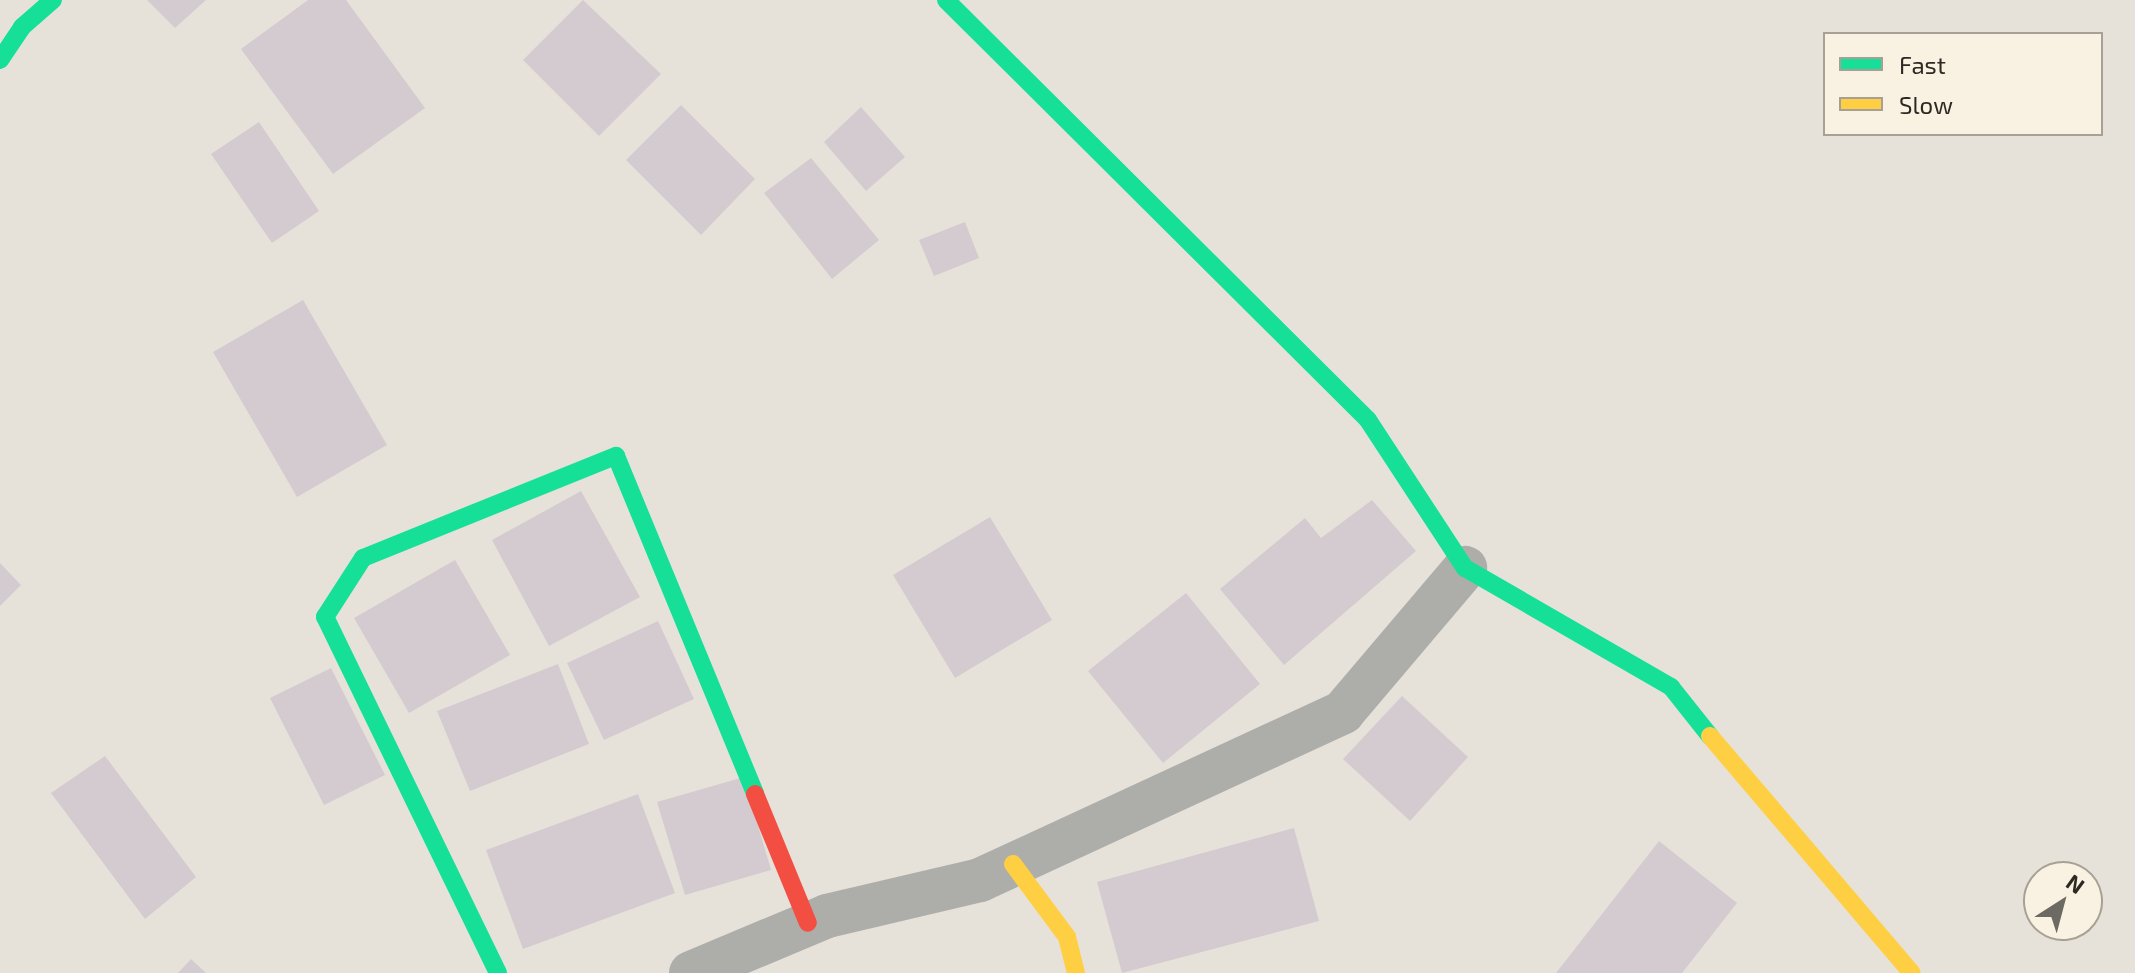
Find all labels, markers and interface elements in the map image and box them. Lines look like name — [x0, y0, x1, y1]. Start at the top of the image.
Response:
legend — [1823, 32, 2103, 136]
text: Fast — [1899, 50, 1946, 79]
text: Slow — [1899, 90, 1953, 119]
north arrow — [2023, 861, 2103, 941]
text: N — [2062, 868, 2090, 898]

